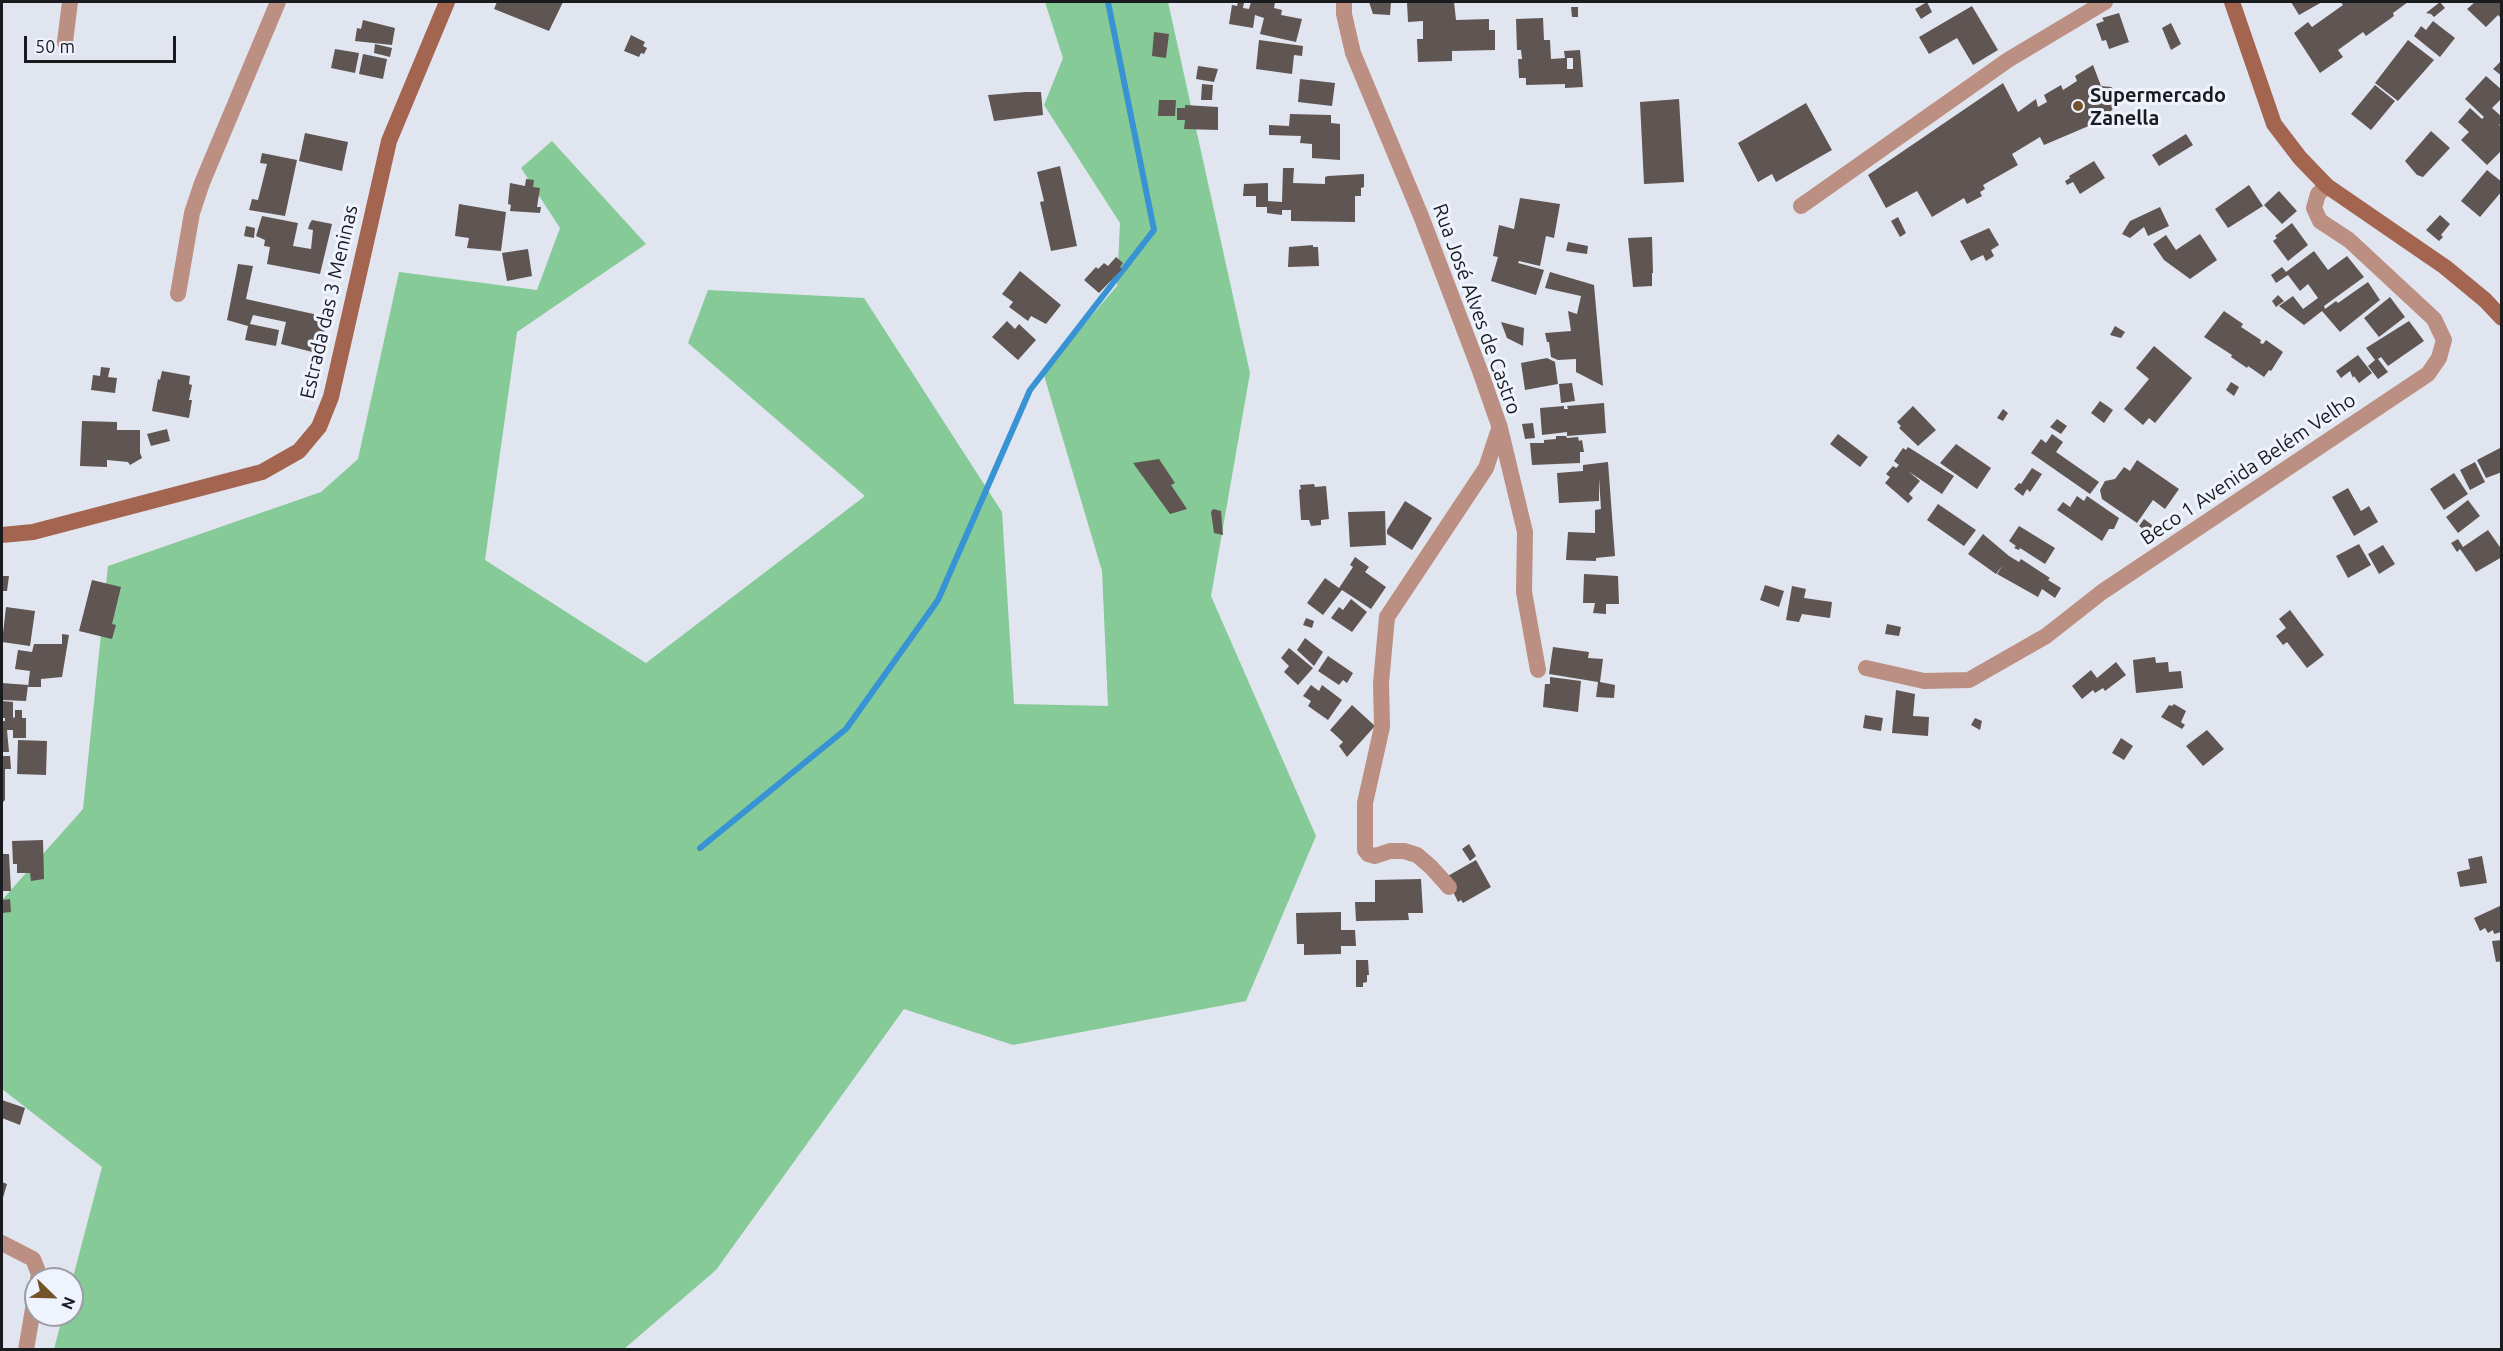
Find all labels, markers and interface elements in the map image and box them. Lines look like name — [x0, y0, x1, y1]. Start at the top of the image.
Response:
scale bar — [27, 24, 178, 62]
text: 50 m — [35, 36, 75, 56]
place label: Supermercado Zanella — [2090, 83, 2226, 130]
marker: Supermercado Zanella — [2071, 99, 2085, 113]
street label: Rua José Alves de Castro — [1428, 200, 1526, 418]
street label: Estrada das 3 Meninas — [295, 203, 363, 401]
street label: Beco 1 Avenida Belém Velho — [2136, 388, 2360, 550]
north arrow — [24, 1267, 84, 1327]
text: N — [58, 1294, 79, 1312]

